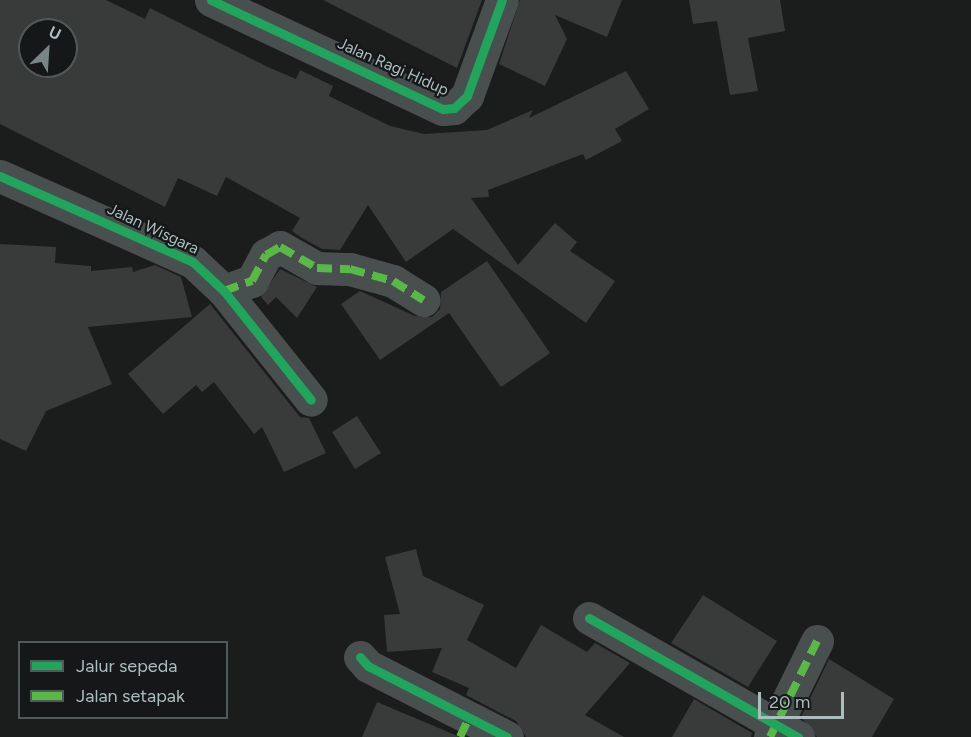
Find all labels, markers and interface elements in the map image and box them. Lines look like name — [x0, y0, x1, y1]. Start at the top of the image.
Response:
north arrow — [18, 18, 78, 78]
text: U — [46, 22, 64, 44]
street label: Jalan Ragi Hidup — [334, 34, 452, 100]
street label: Jalan Wisgara — [104, 199, 202, 259]
legend — [18, 641, 228, 719]
text: Jalur sepeda — [76, 655, 177, 677]
scale bar — [761, 680, 846, 718]
text: Jalan setapak — [76, 685, 185, 707]
text: 20 m — [769, 691, 810, 713]

